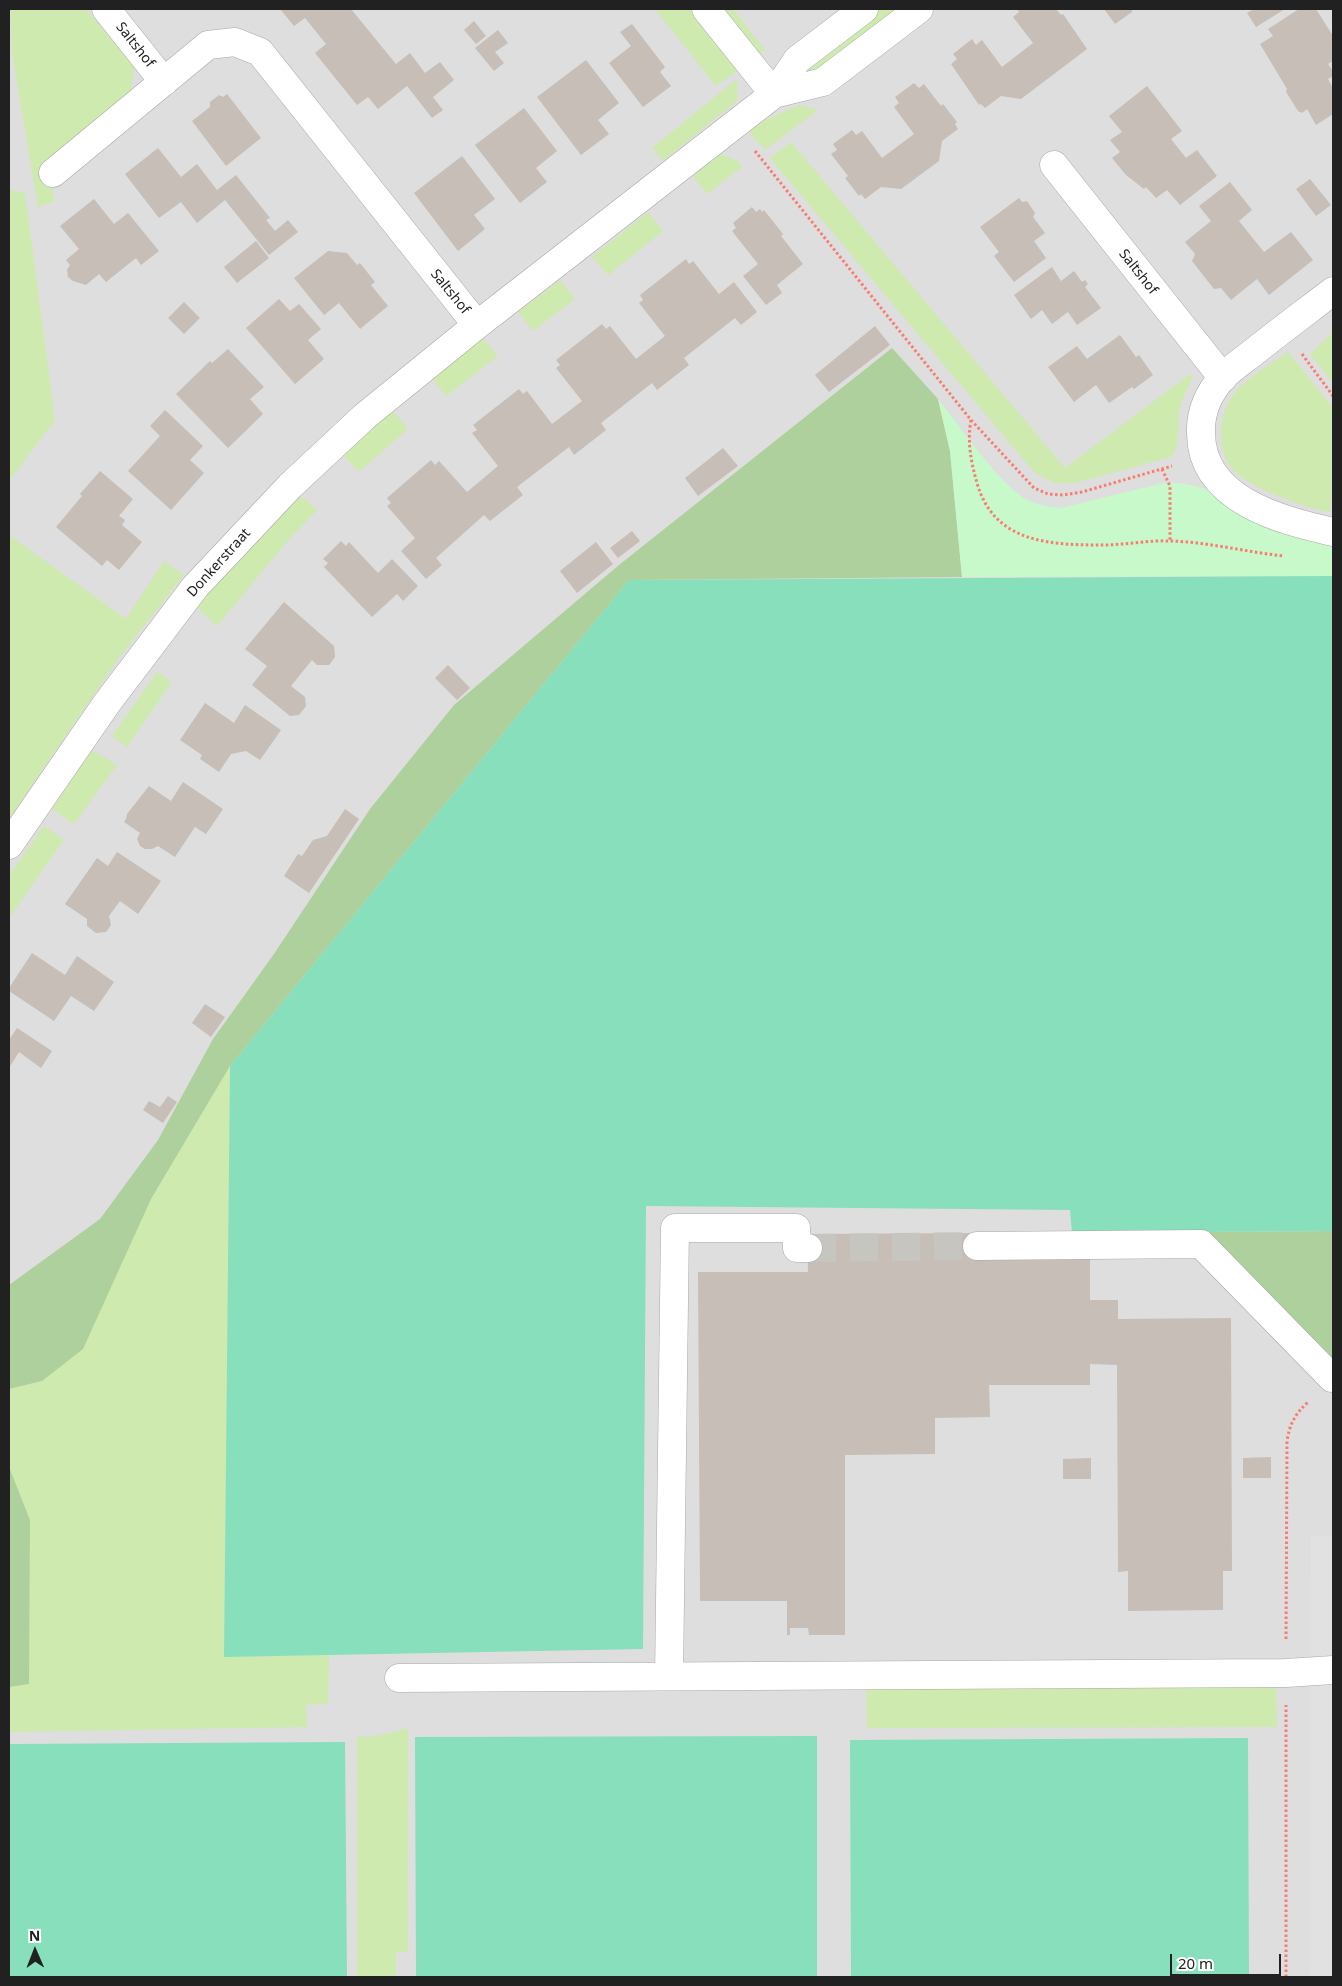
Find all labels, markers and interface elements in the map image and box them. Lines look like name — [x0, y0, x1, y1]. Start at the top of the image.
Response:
street label: Saltshof — [112, 19, 158, 71]
street label: Saltshof — [1115, 246, 1161, 298]
street label: Saltshof — [427, 266, 473, 318]
street label: Donkerstraat — [184, 525, 254, 601]
north arrow — [10, 1926, 60, 1976]
text: N — [29, 1926, 41, 1945]
scale bar — [1172, 1944, 1283, 1976]
text: 20 m — [1178, 1953, 1213, 1973]

